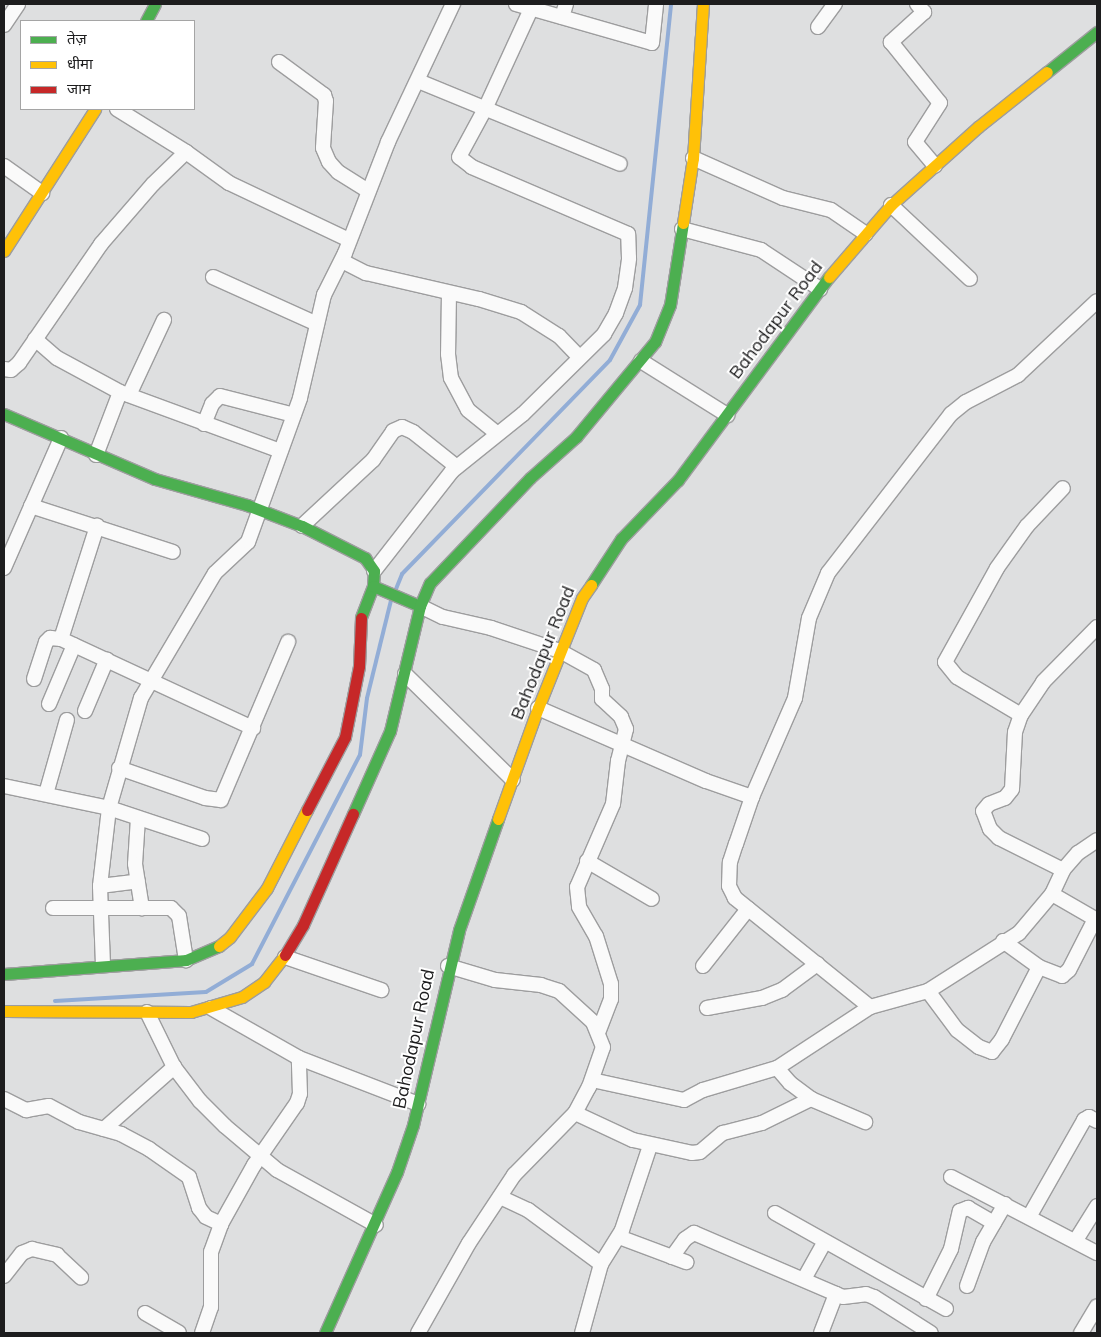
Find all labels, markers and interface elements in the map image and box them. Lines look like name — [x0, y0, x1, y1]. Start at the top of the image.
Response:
legend — [20, 20, 195, 110]
text: तेज़ — [67, 29, 87, 48]
text: धीमा — [67, 54, 93, 73]
text: जाम — [67, 79, 91, 98]
street label: Bahodapur Road — [725, 257, 827, 383]
street label: Bahodapur Road — [506, 583, 580, 723]
street label: Bahodapur Road — [389, 967, 439, 1111]

